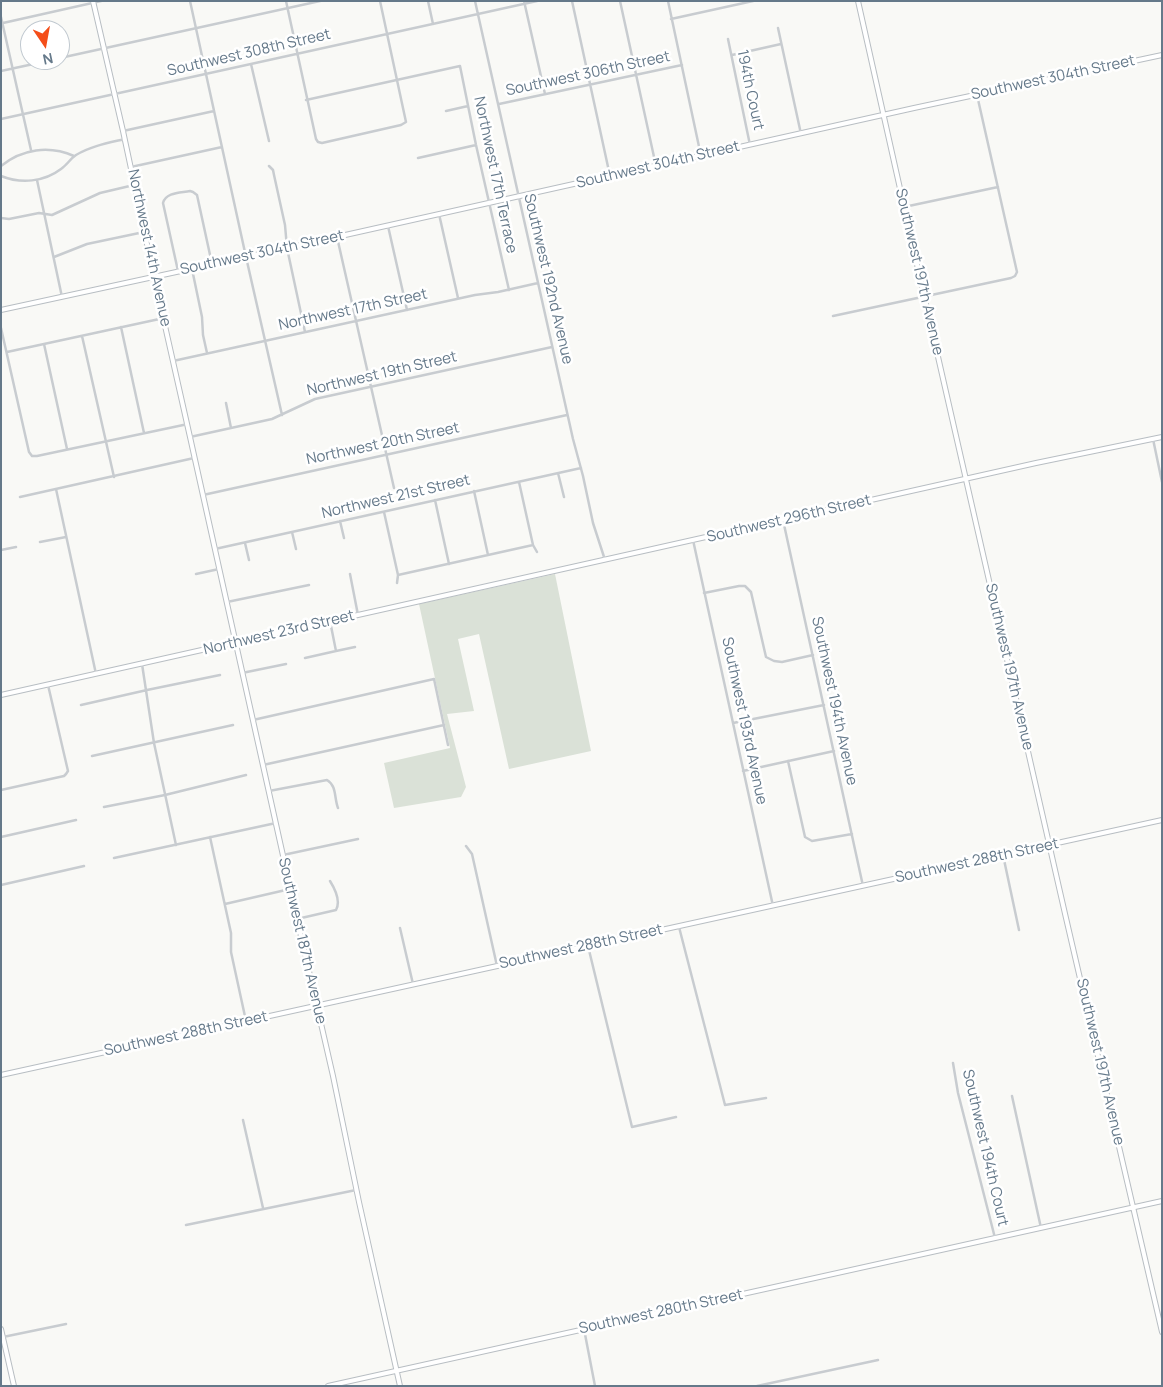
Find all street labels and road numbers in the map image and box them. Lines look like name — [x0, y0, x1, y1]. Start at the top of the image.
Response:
street label: Southwest 308th Street — [166, 25, 332, 81]
street label: Southwest 306th Street — [504, 48, 672, 100]
street label: 194th Court — [733, 48, 767, 132]
street label: Southwest 304th Street — [969, 52, 1137, 104]
street label: Northwest 17th Terrace — [470, 95, 520, 255]
street label: Southwest 304th Street — [575, 137, 741, 193]
street label: Northwest 14th Avenue — [124, 168, 174, 328]
street label: Southwest 197th Avenue — [891, 187, 947, 357]
street label: Southwest 192nd Avenue — [520, 192, 576, 366]
street label: Southwest 304th Street — [178, 227, 346, 279]
street label: Northwest 17th Street — [277, 285, 429, 335]
street label: Northwest 19th Street — [305, 348, 459, 400]
street label: Northwest 20th Street — [305, 419, 461, 469]
street label: Northwest 21st Street — [320, 471, 472, 523]
street label: Southwest 296th Street — [705, 491, 873, 547]
street label: Southwest 197th Avenue — [981, 582, 1037, 752]
street label: Northwest 23rd Street — [202, 607, 356, 659]
street label: Southwest 194th Avenue — [807, 615, 861, 787]
street label: Southwest 193rd Avenue — [717, 636, 771, 806]
street label: Southwest 288th Street — [894, 835, 1060, 887]
street label: Southwest 187th Avenue — [274, 856, 330, 1026]
street label: Southwest 288th Street — [498, 921, 664, 973]
street label: Southwest 197th Avenue — [1072, 977, 1128, 1147]
street label: Southwest 288th Street — [103, 1008, 269, 1060]
street label: Southwest 194th Court — [958, 1068, 1012, 1228]
street label: Southwest 280th Street — [577, 1286, 745, 1338]

